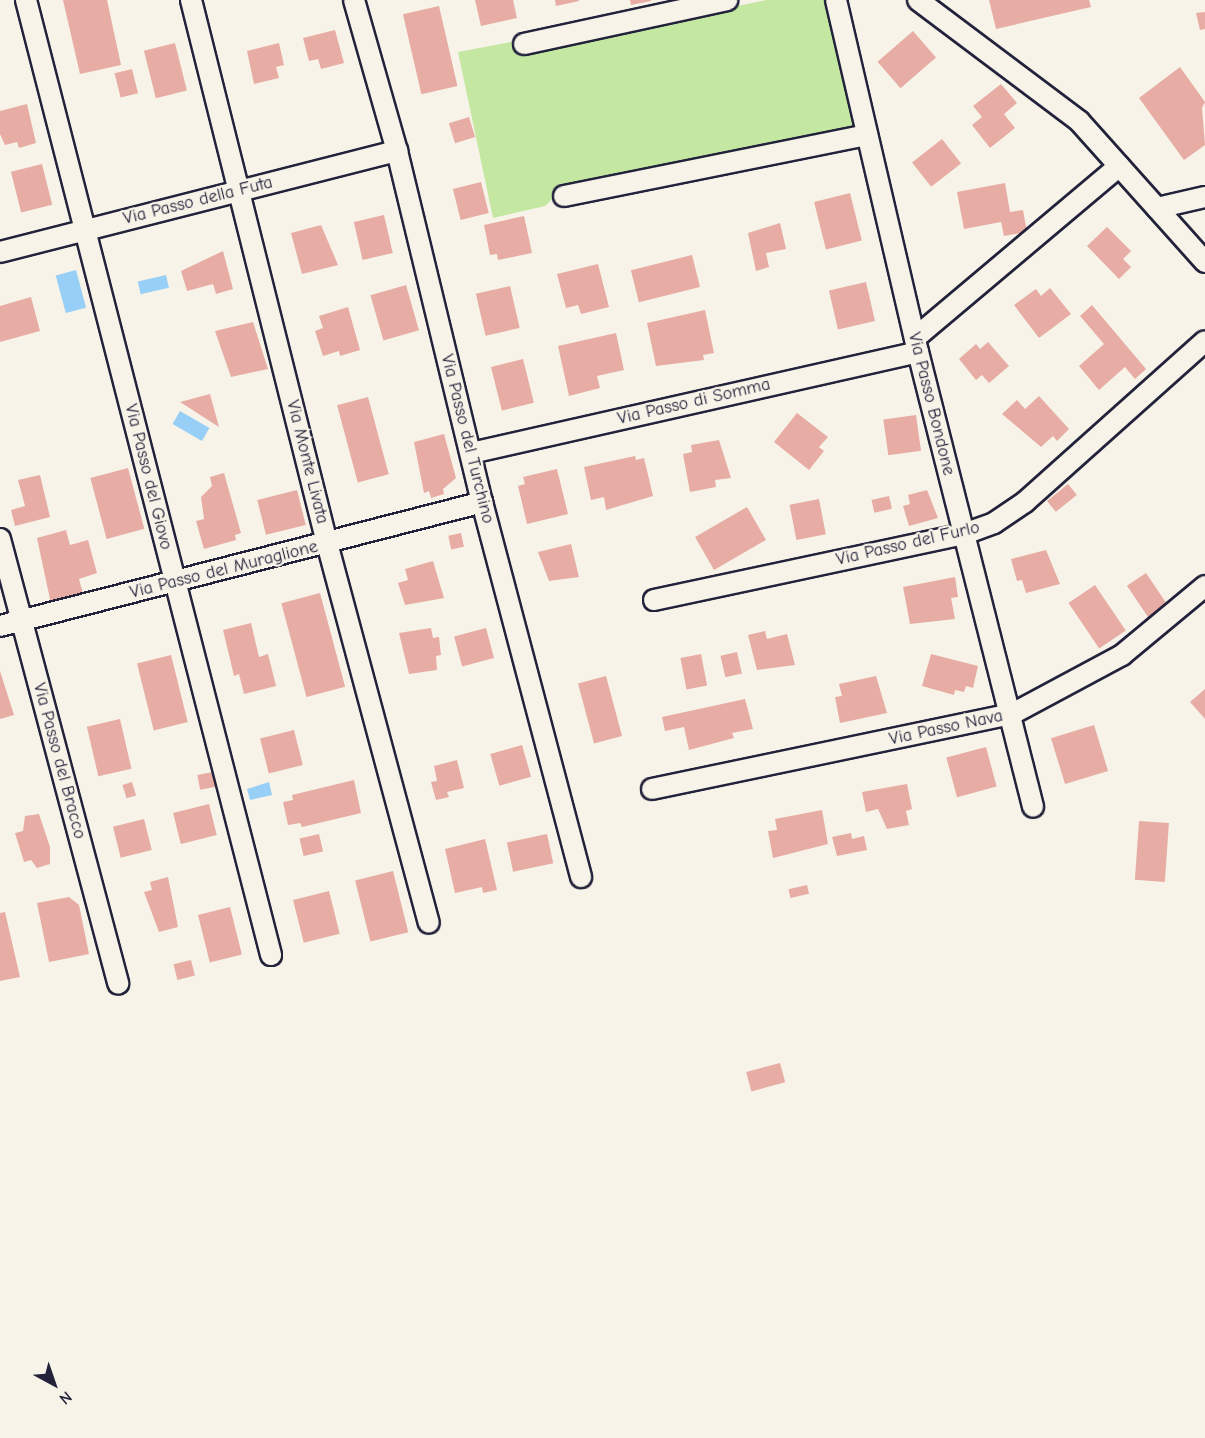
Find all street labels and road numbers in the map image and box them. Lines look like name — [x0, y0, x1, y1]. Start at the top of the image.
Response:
street label: Via Passo della Futa — [121, 172, 275, 230]
street label: Via Passo Bondone — [903, 330, 959, 478]
street label: Via Passo del Turchino — [436, 352, 498, 526]
street label: Via Passo di Somma — [615, 374, 773, 430]
street label: Via Monte Livata — [281, 398, 333, 526]
street label: Via Passo del Giovo — [119, 402, 177, 552]
street label: Via Passo del Furlo — [834, 517, 982, 571]
street label: Via Passo del Muraglione — [128, 536, 320, 604]
street label: Via Passo del Bracco — [28, 681, 90, 841]
street label: Via Passo Nava — [887, 705, 1005, 751]

